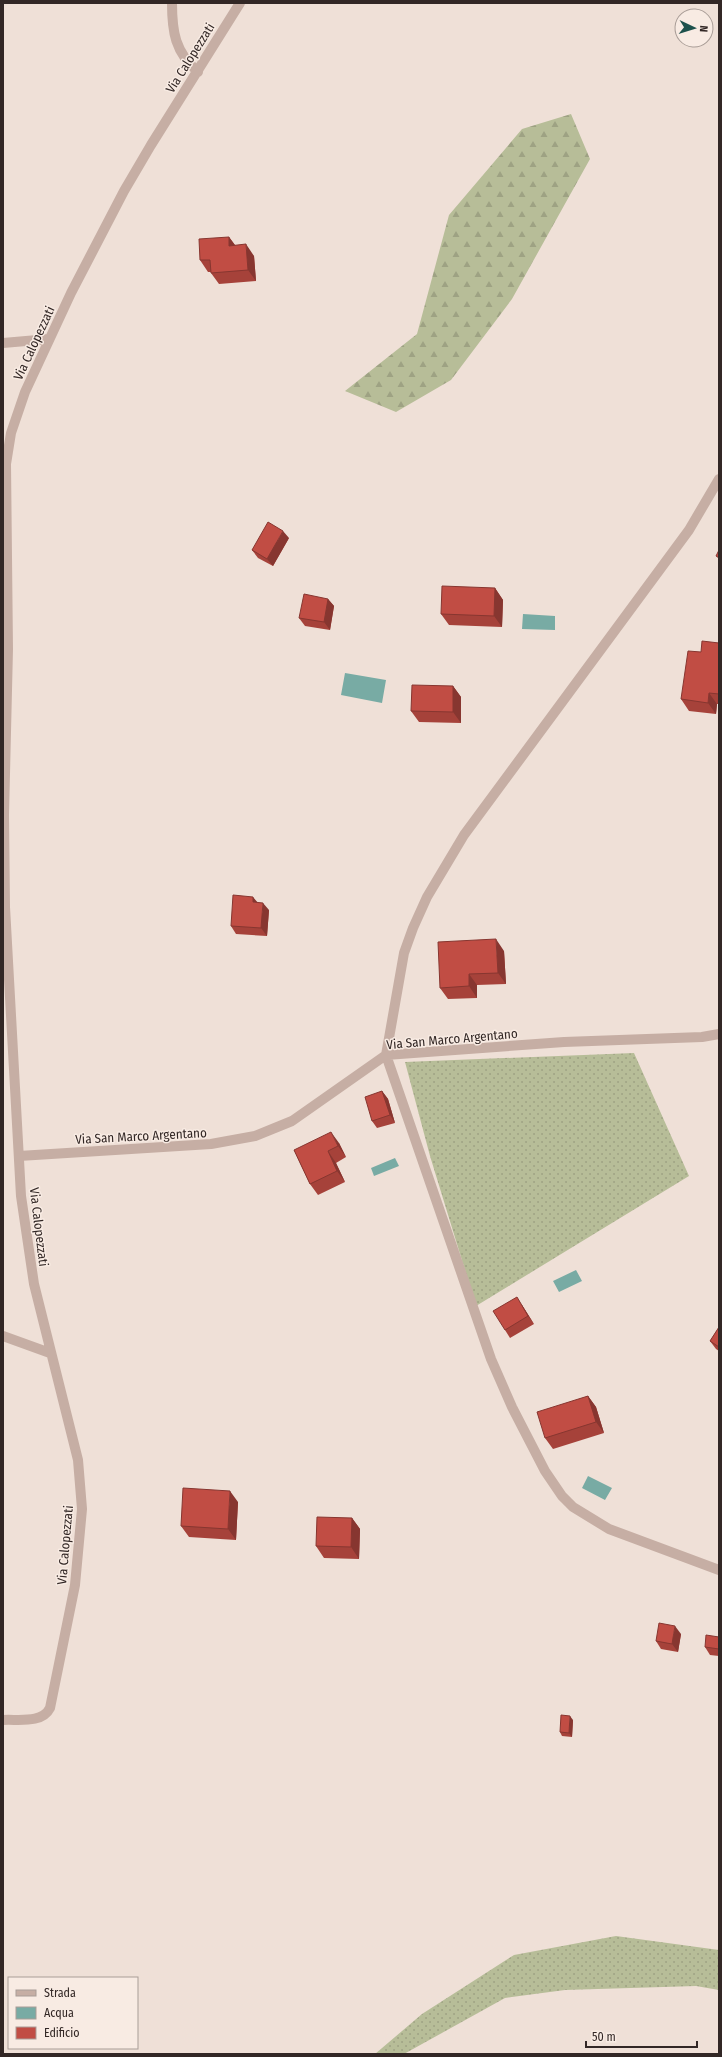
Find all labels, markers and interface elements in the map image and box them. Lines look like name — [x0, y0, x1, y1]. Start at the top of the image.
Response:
north arrow — [674, 8, 714, 48]
street label: Via Calopezzati — [163, 20, 217, 96]
text: N — [697, 25, 710, 32]
street label: Via Calopezzati — [10, 304, 58, 382]
street label: Via San Marco Argentano — [386, 1026, 518, 1052]
street label: Via San Marco Argentano — [75, 1125, 207, 1147]
street label: Via Calopezzati — [27, 1187, 51, 1267]
street label: Via Calopezzati — [54, 1505, 76, 1585]
legend — [8, 1977, 138, 2049]
text: Strada — [44, 1986, 76, 2000]
text: Acqua — [44, 2006, 74, 2020]
scale bar — [586, 2023, 697, 2049]
text: Edificio — [44, 2026, 80, 2040]
text: 50 m — [592, 2030, 616, 2044]

